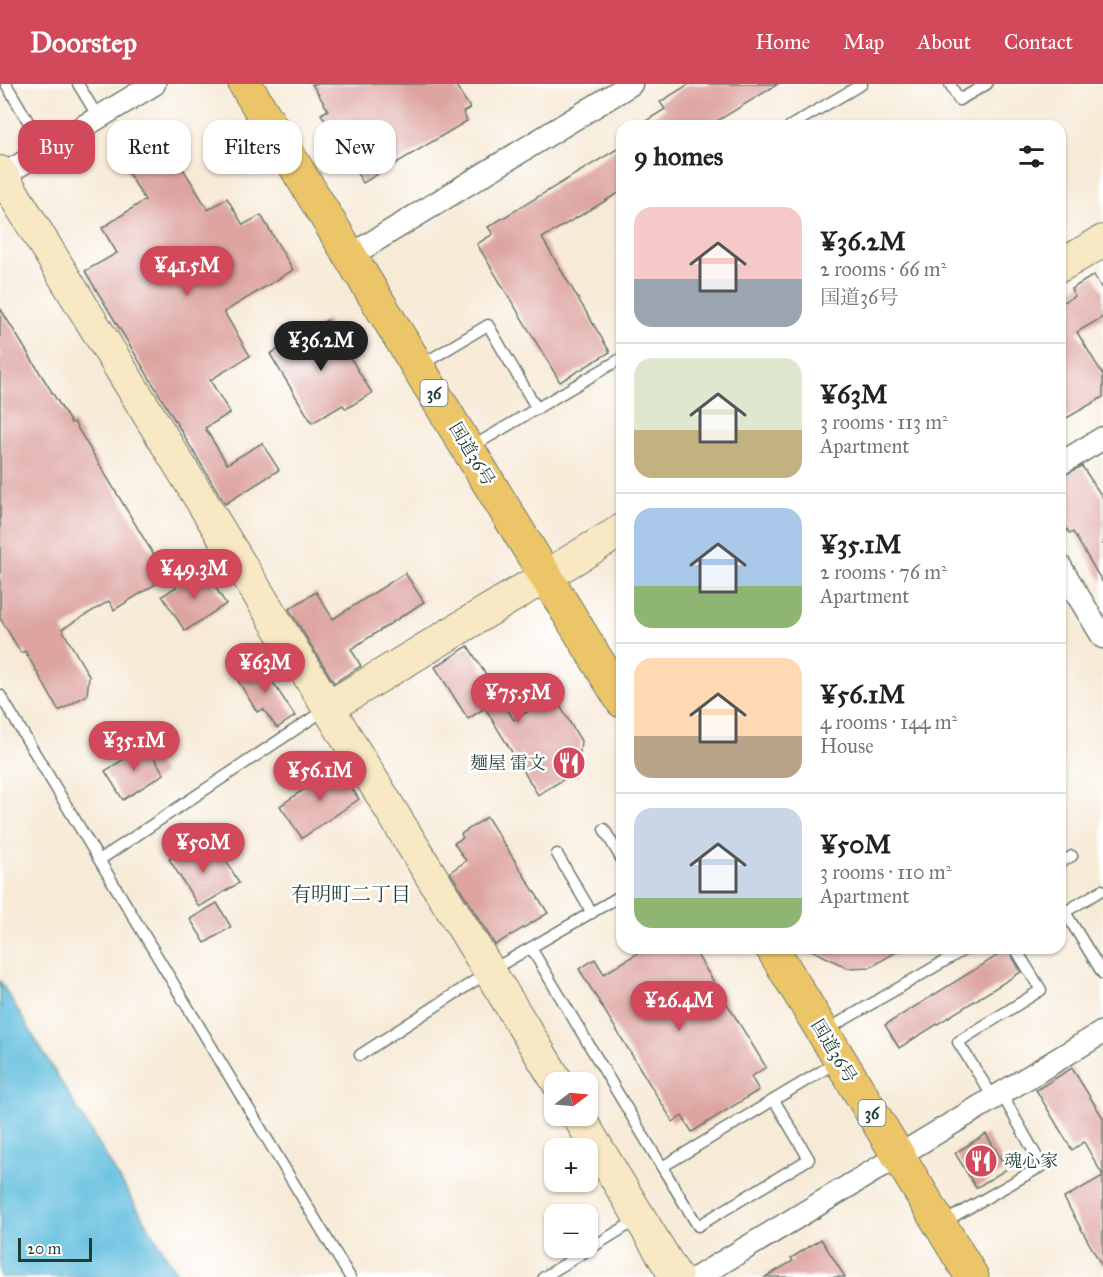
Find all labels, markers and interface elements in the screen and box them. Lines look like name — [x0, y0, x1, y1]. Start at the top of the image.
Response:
text: Doorstep — [30, 25, 137, 60]
text: Home — [755, 29, 810, 55]
text: Map — [843, 29, 884, 55]
text: About — [917, 29, 971, 55]
text: Contact — [1004, 29, 1073, 55]
chip: Buy — [18, 120, 95, 174]
chip: Rent — [107, 120, 191, 174]
chip: Filters — [203, 120, 302, 174]
chip: New — [314, 120, 396, 174]
text: 9 homes — [634, 140, 723, 172]
icon: filters — [1015, 140, 1048, 173]
text: ¥36.2M — [820, 225, 906, 257]
icon: home — [682, 231, 754, 303]
pin: ¥41.5M — [138, 246, 236, 297]
text: ¥41.5M — [154, 253, 220, 277]
text: 2 rooms · 66 m² — [820, 257, 946, 281]
text: 国道36号 — [820, 285, 898, 309]
pin: ¥36.2M — [272, 321, 370, 372]
text: ¥36.2M — [288, 328, 354, 352]
text: ¥63M — [820, 378, 888, 410]
road number: 36 — [420, 380, 448, 406]
icon: home — [682, 382, 754, 454]
text: 3 rooms · 113 m² — [820, 410, 948, 434]
street label: 国道36号 — [444, 418, 500, 490]
text: Apartment — [820, 434, 909, 458]
text: ¥35.1M — [820, 528, 901, 560]
icon: home — [682, 532, 754, 604]
pin: ¥49.3M — [145, 549, 243, 600]
text: ¥49.3M — [160, 556, 228, 580]
text: 2 rooms · 76 m² — [820, 560, 947, 584]
text: Apartment — [820, 584, 909, 608]
pin: ¥63M — [229, 643, 301, 694]
text: ¥63M — [239, 650, 291, 674]
pin: ¥75.5M — [469, 673, 567, 724]
text: ¥56.1M — [820, 678, 905, 710]
text: ¥75.5M — [485, 680, 551, 704]
icon: home — [682, 682, 754, 754]
text: 4 rooms · 144 m² — [820, 710, 957, 734]
pin: ¥35.1M — [85, 721, 183, 772]
text: ¥35.1M — [103, 728, 165, 752]
text: House — [820, 734, 874, 758]
restaurant icon: 麺屋 雷文 — [551, 745, 587, 781]
pin: ¥56.1M — [271, 751, 369, 802]
place label: 麺屋 雷文 — [470, 752, 546, 774]
text: ¥56.1M — [287, 758, 353, 782]
pin: ¥50M — [167, 823, 239, 874]
text: ¥50M — [820, 828, 891, 860]
text: ¥50M — [176, 830, 230, 854]
icon: home — [682, 832, 754, 904]
text: 3 rooms · 110 m² — [820, 860, 951, 884]
district label: 有明町二丁目 — [291, 882, 411, 906]
text: Apartment — [820, 884, 909, 908]
pin: ¥26.4M — [630, 981, 728, 1032]
text: ¥26.4M — [644, 988, 714, 1012]
street label: 国道36号 — [806, 1015, 862, 1087]
north arrow — [544, 1072, 598, 1126]
map controls — [544, 1072, 598, 1258]
road number: 36 — [858, 1100, 886, 1126]
button: + — [544, 1138, 598, 1192]
restaurant icon: 魂心家 — [963, 1143, 999, 1179]
place label: 魂心家 — [1004, 1150, 1058, 1172]
button: − — [544, 1204, 598, 1258]
scale bar — [18, 1235, 92, 1262]
text: 20 m — [27, 1239, 61, 1258]

